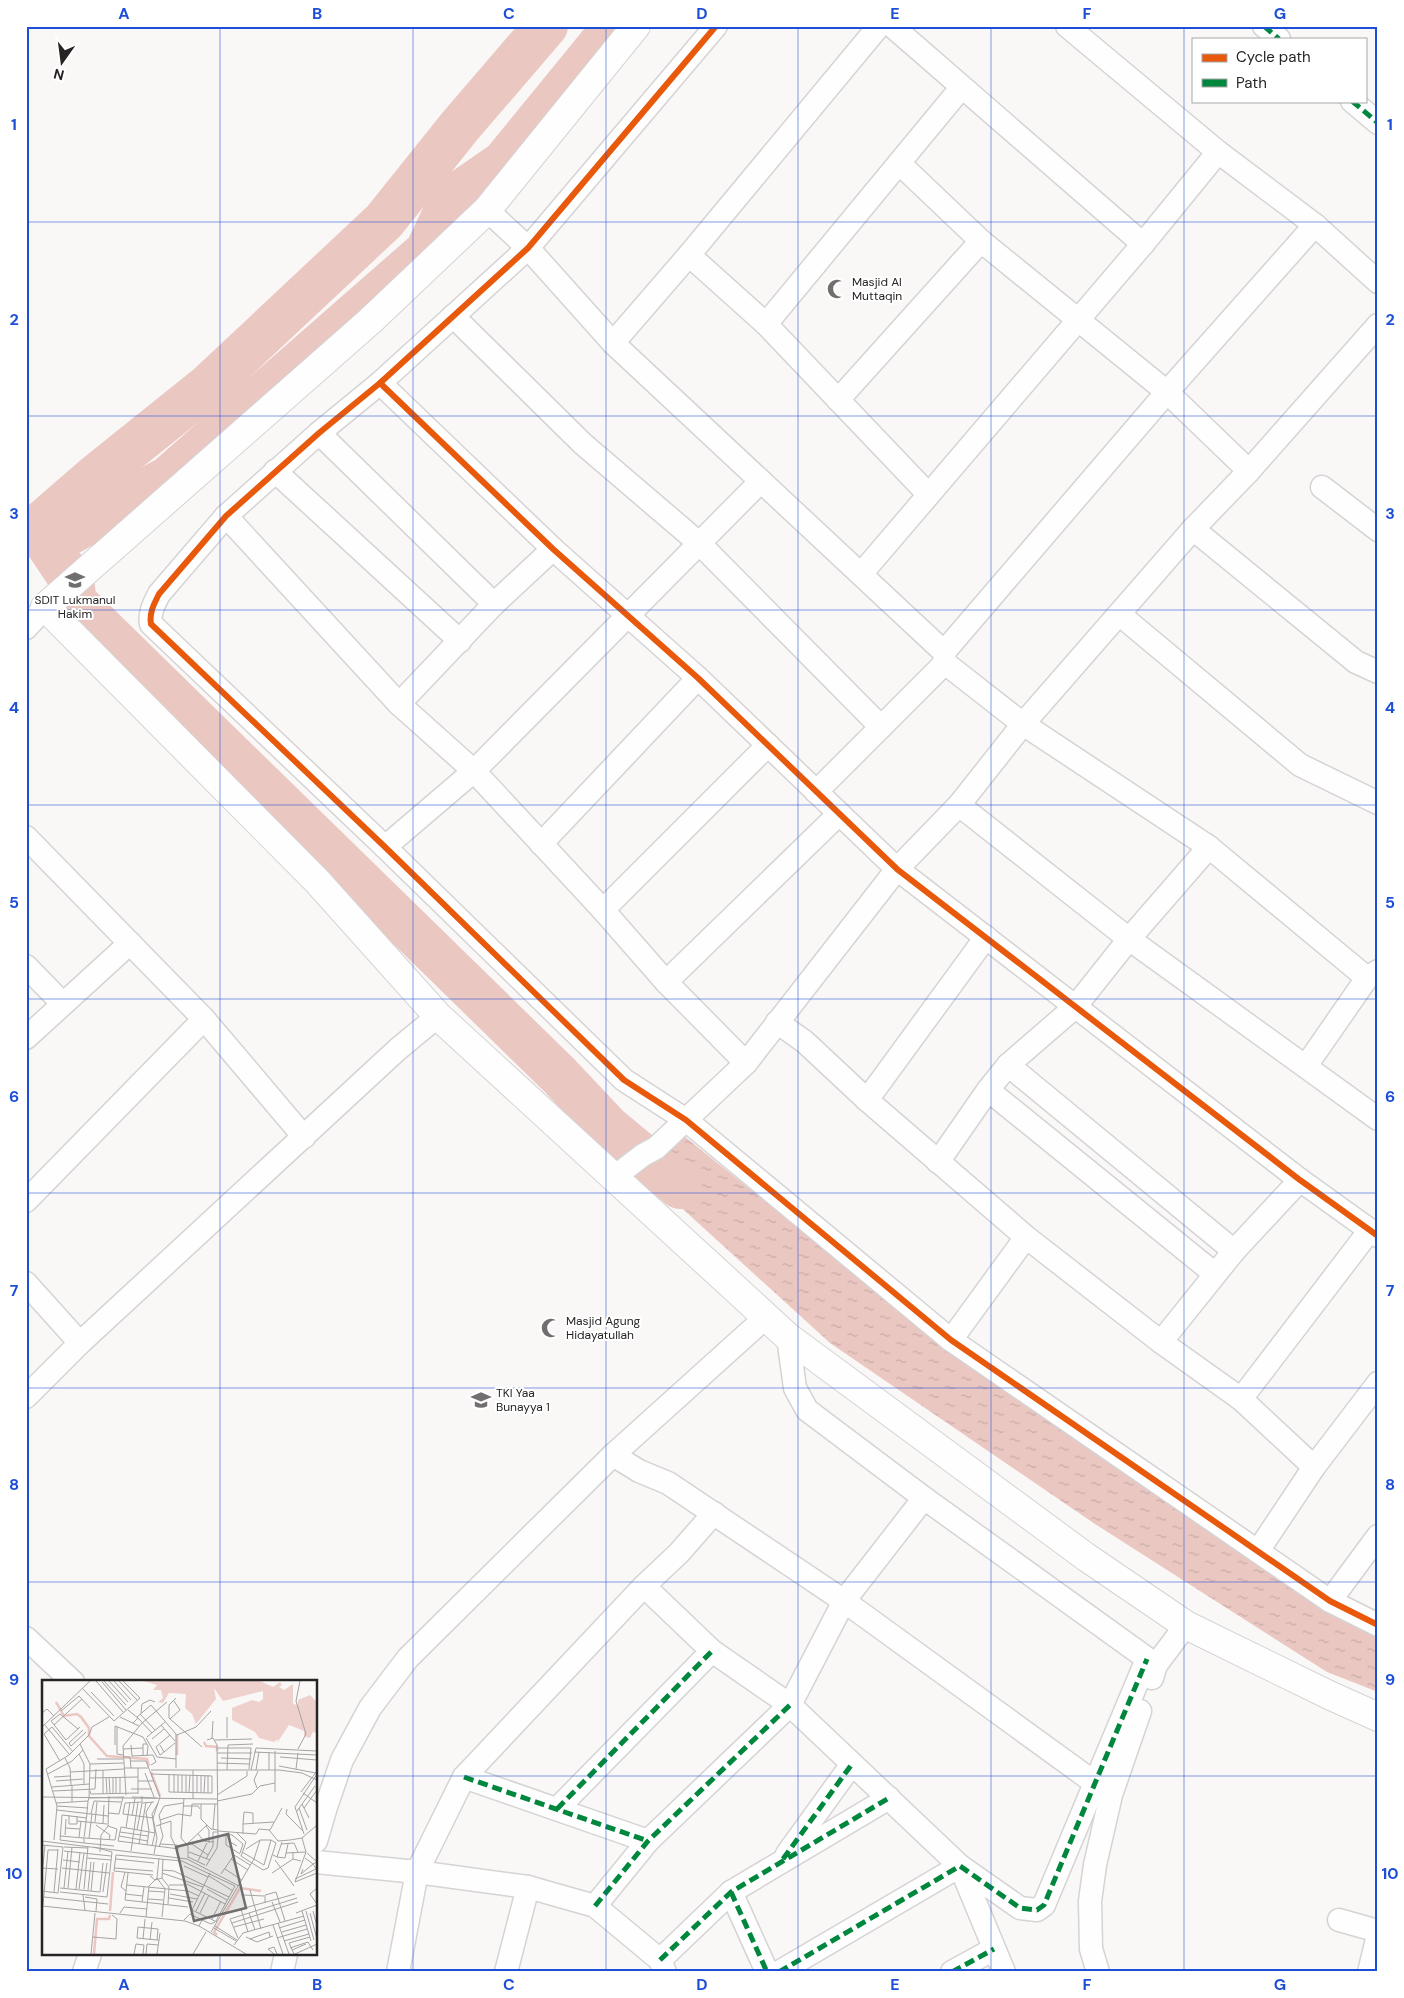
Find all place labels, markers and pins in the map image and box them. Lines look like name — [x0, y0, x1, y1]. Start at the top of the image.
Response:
place label: Masjid Al Muttaqin — [852, 274, 902, 304]
mosque icon: Masjid Al Muttaqin — [826, 278, 848, 300]
school or university icon: SDIT Lukmanul Hakim — [64, 569, 86, 591]
place label: SDIT Lukmanul Hakim — [35, 592, 115, 622]
place label: Masjid Agung Hidayatullah — [566, 1313, 641, 1343]
mosque icon: Masjid Agung Hidayatullah — [540, 1317, 562, 1339]
place label: TKI Yaa Bunayya 1 — [496, 1385, 550, 1415]
school or university icon: TKI Yaa Bunayya 1 — [470, 1389, 492, 1411]

